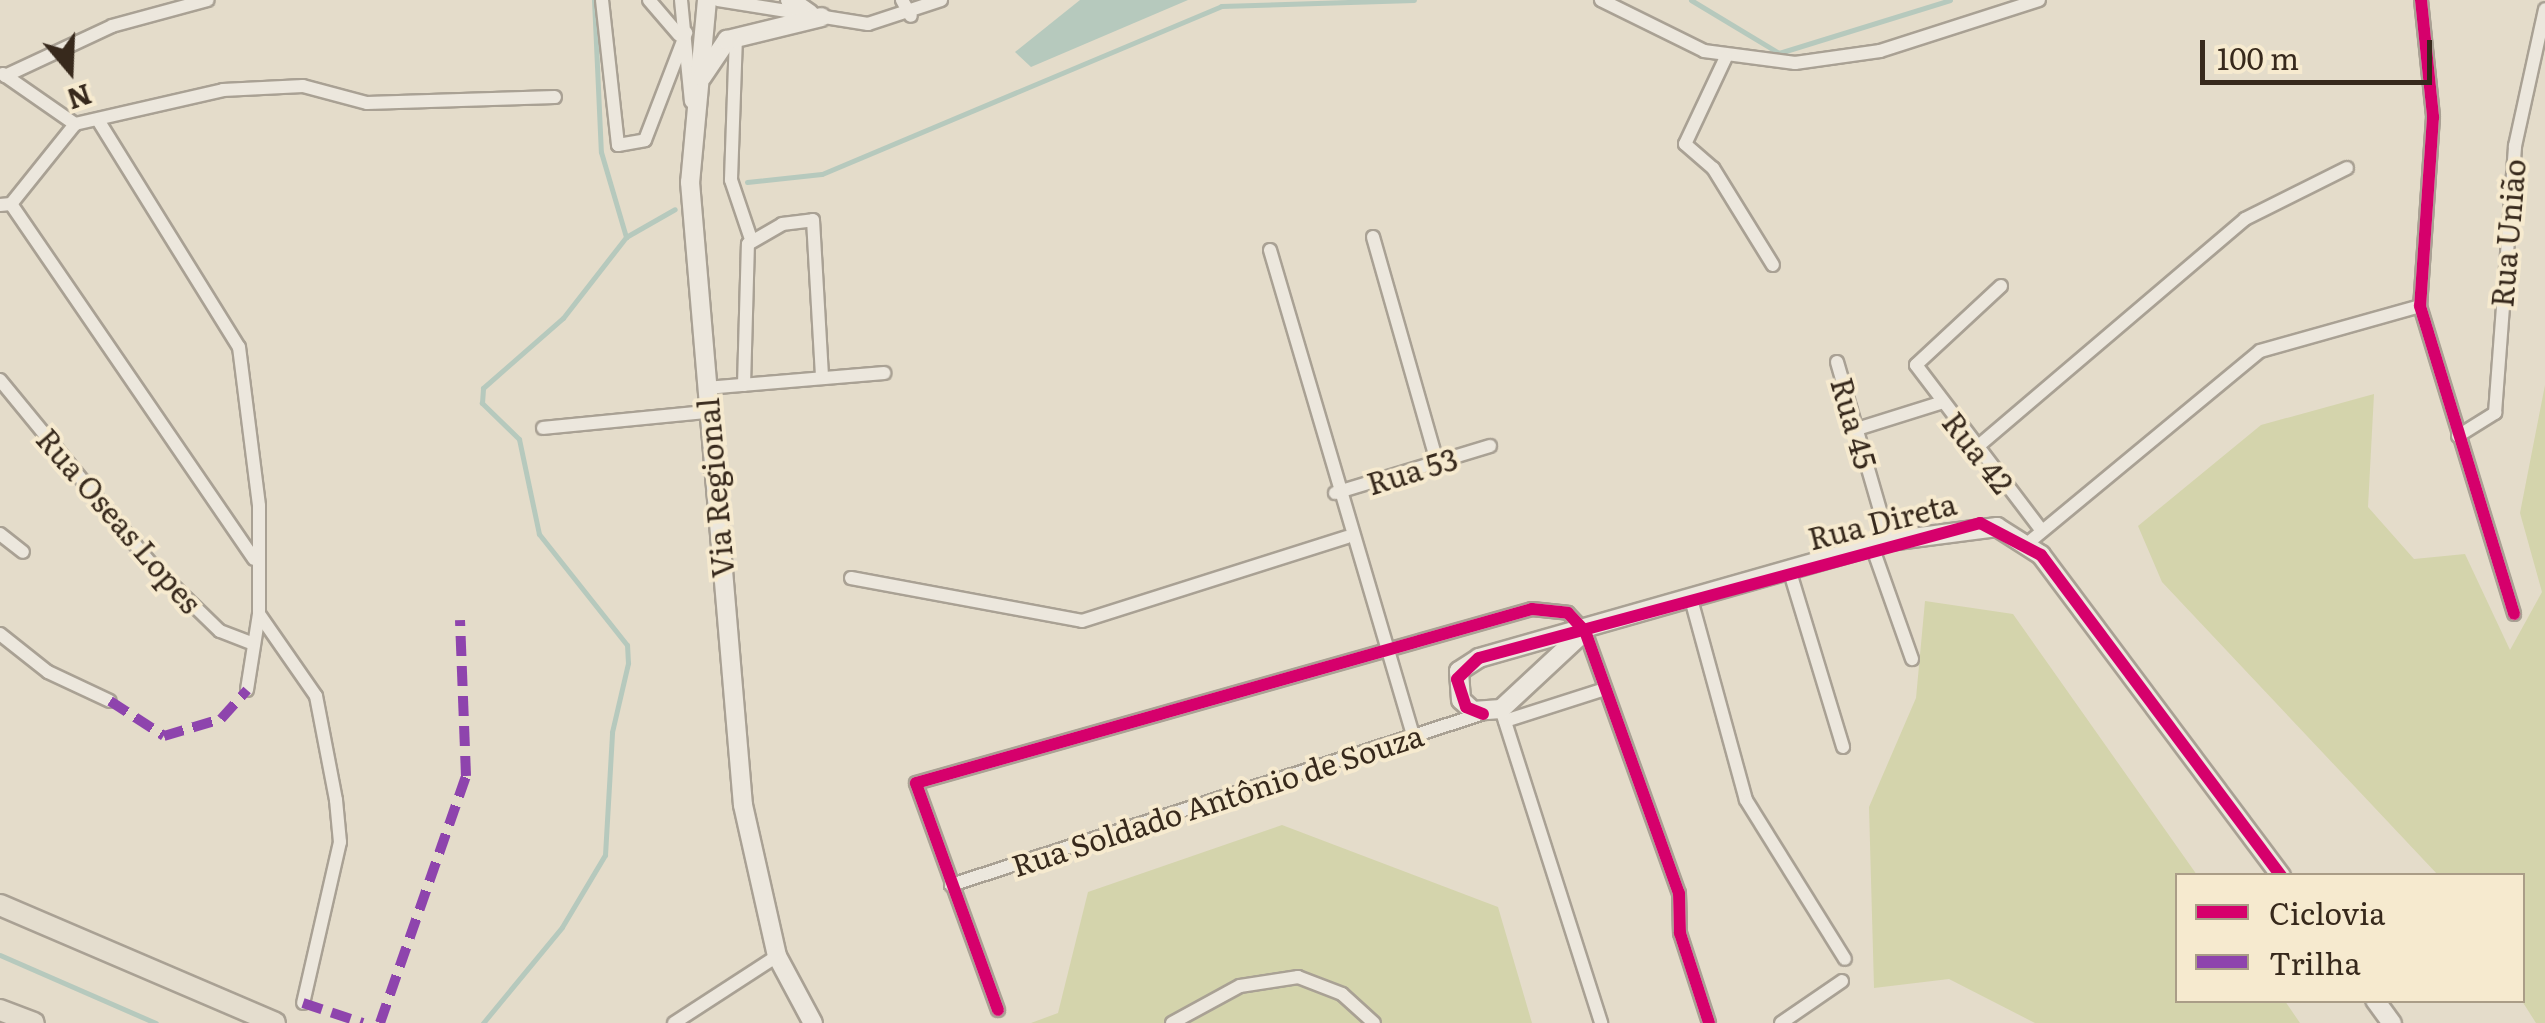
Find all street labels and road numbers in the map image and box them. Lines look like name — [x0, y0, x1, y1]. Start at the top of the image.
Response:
street label: Rua União — [2483, 157, 2531, 309]
street label: Rua 45 — [1825, 373, 1885, 473]
street label: Via Regional — [688, 397, 740, 579]
street label: Rua 42 — [1936, 404, 2022, 500]
street label: Rua Oseas Lopes — [30, 420, 210, 620]
street label: Rua 53 — [1362, 439, 1462, 501]
street label: Rua Direta — [1804, 484, 1960, 556]
street label: Rua Soldado Antônio de Souza — [1007, 715, 1427, 883]

